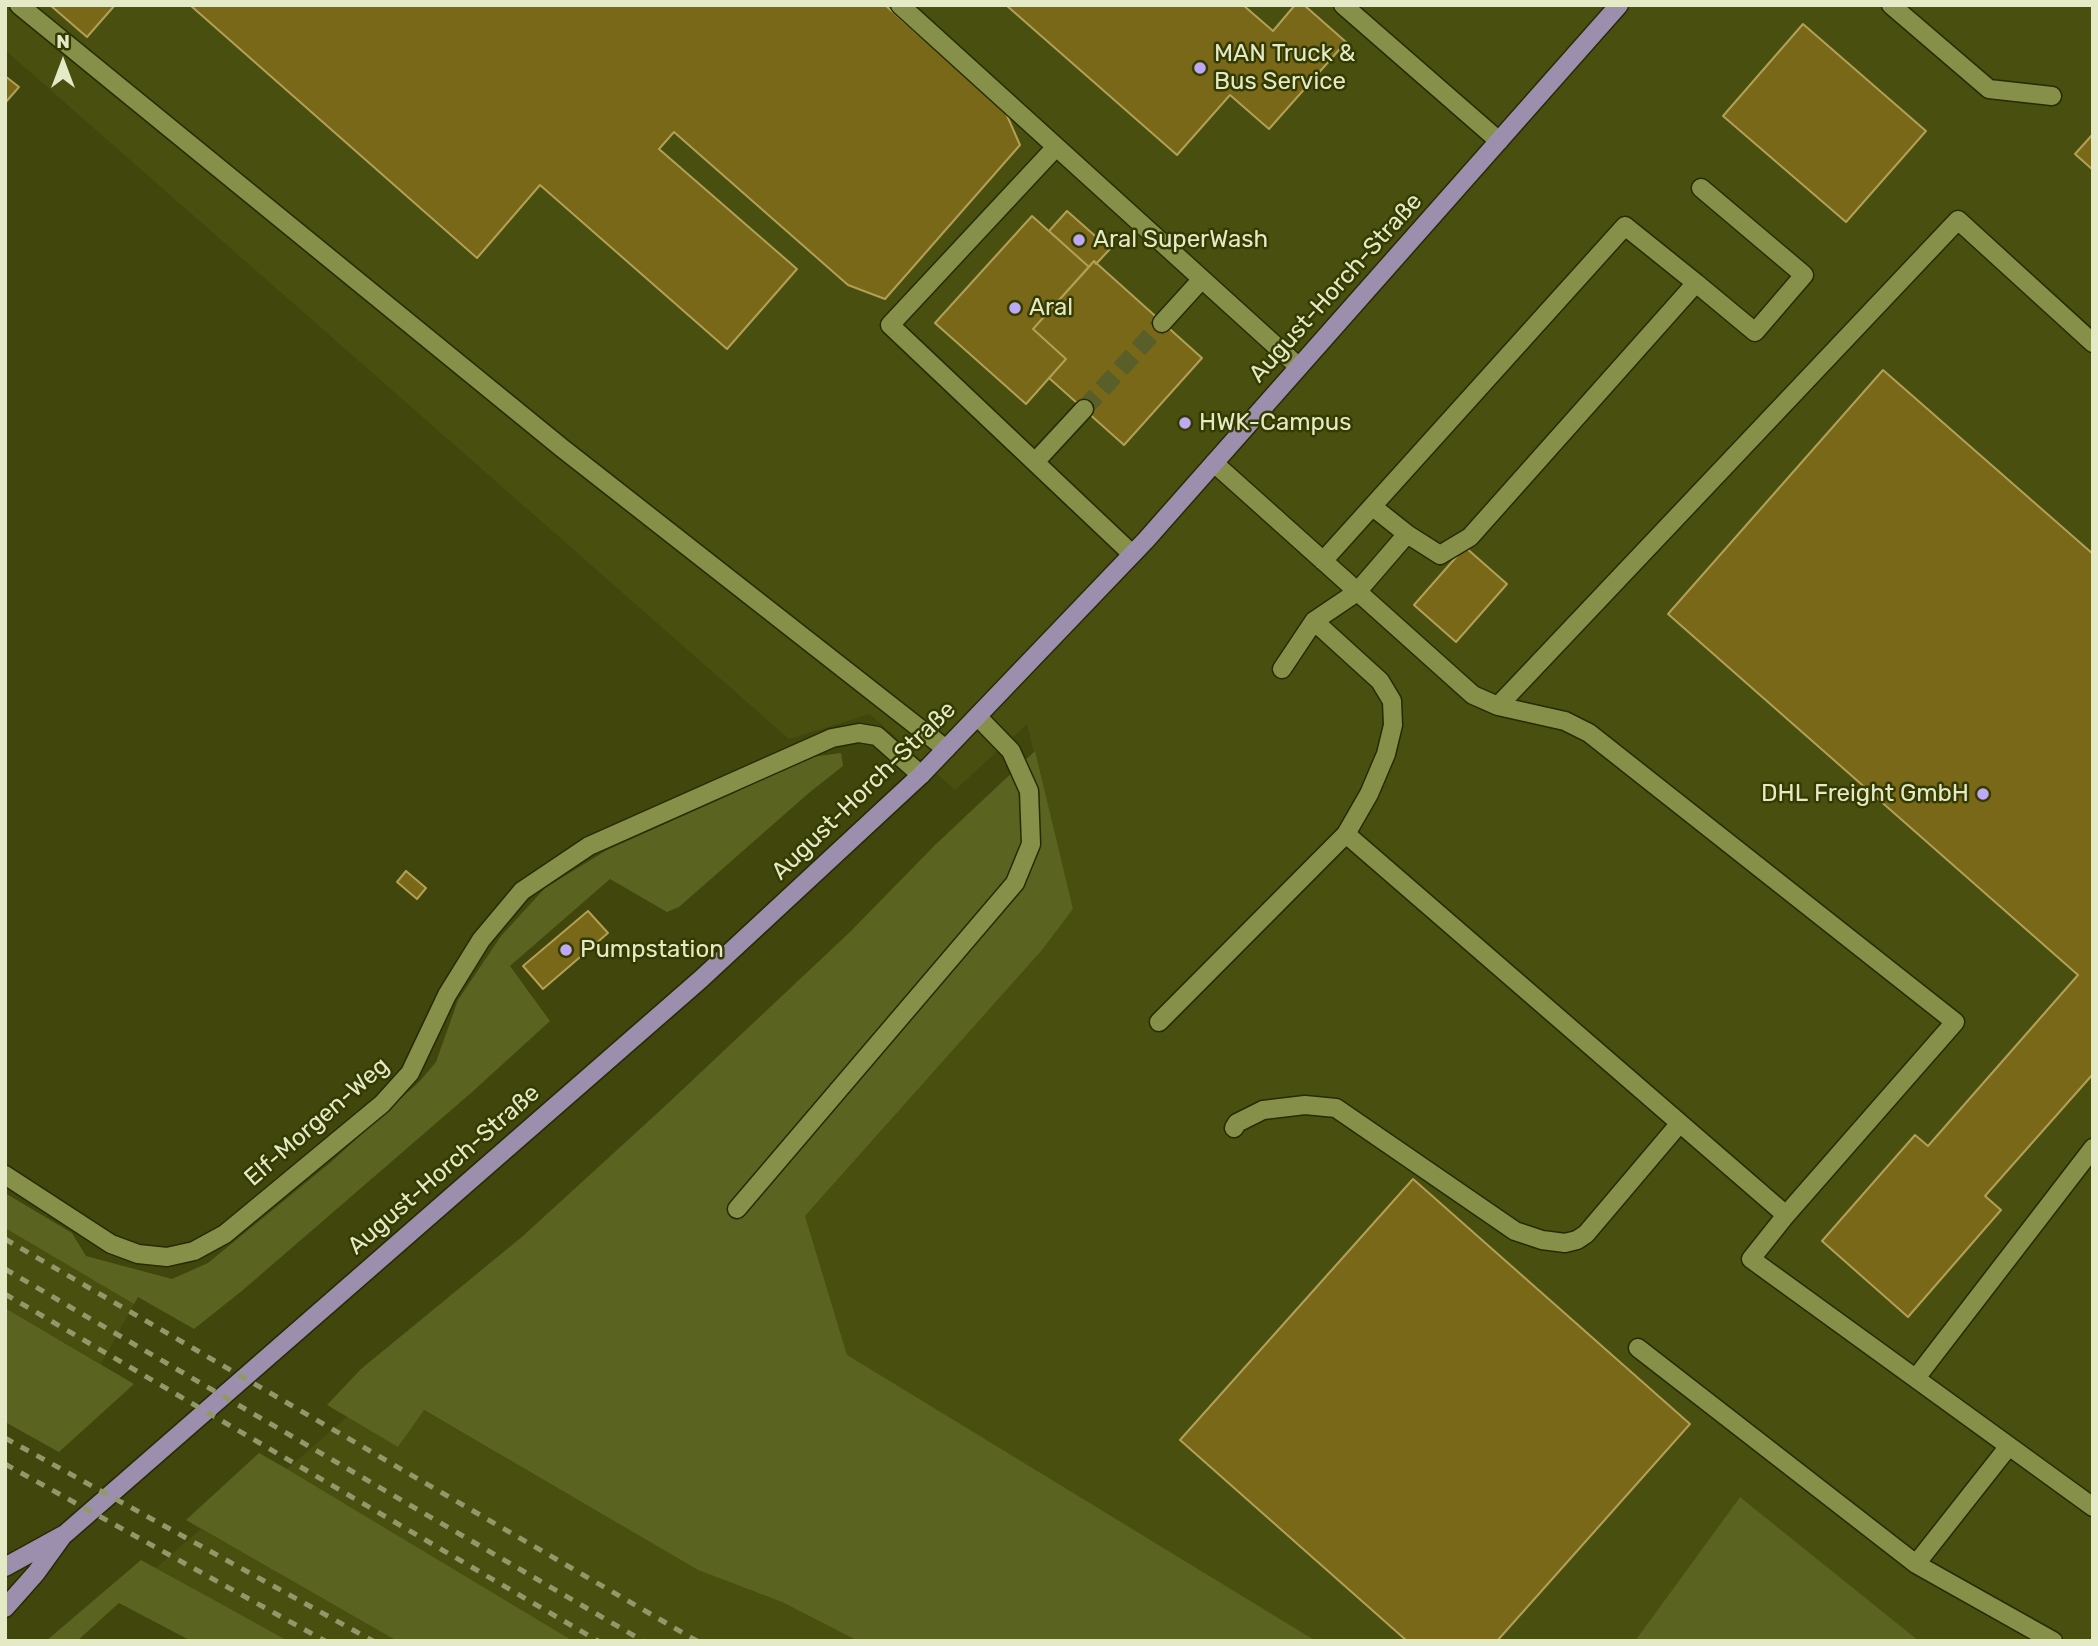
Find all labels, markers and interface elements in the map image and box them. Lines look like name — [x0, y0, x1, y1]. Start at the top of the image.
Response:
north arrow — [28, 28, 98, 98]
text: N — [56, 30, 70, 53]
place label: MAN Truck & Bus Service — [1214, 40, 1355, 96]
marker: MAN Truck & Bus Service — [1192, 60, 1208, 76]
street label: August-Horch-Straße — [1243, 187, 1429, 389]
place label: Aral SuperWash — [1093, 226, 1268, 254]
marker: Aral SuperWash — [1071, 232, 1087, 248]
place label: Aral — [1029, 294, 1073, 322]
marker: Aral — [1007, 300, 1023, 316]
place label: HWK-Campus — [1199, 409, 1352, 437]
marker: HWK-Campus — [1177, 415, 1193, 431]
street label: August-Horch-Straße — [766, 696, 962, 886]
place label: DHL Freight GmbH — [1761, 780, 1969, 808]
marker: DHL Freight GmbH — [1975, 786, 1991, 802]
place label: Pumpstation — [580, 936, 724, 964]
marker: Pumpstation — [558, 942, 574, 958]
street label: Elf-Morgen-Weg — [239, 1051, 395, 1193]
street label: August-Horch-Straße — [342, 1079, 546, 1261]

